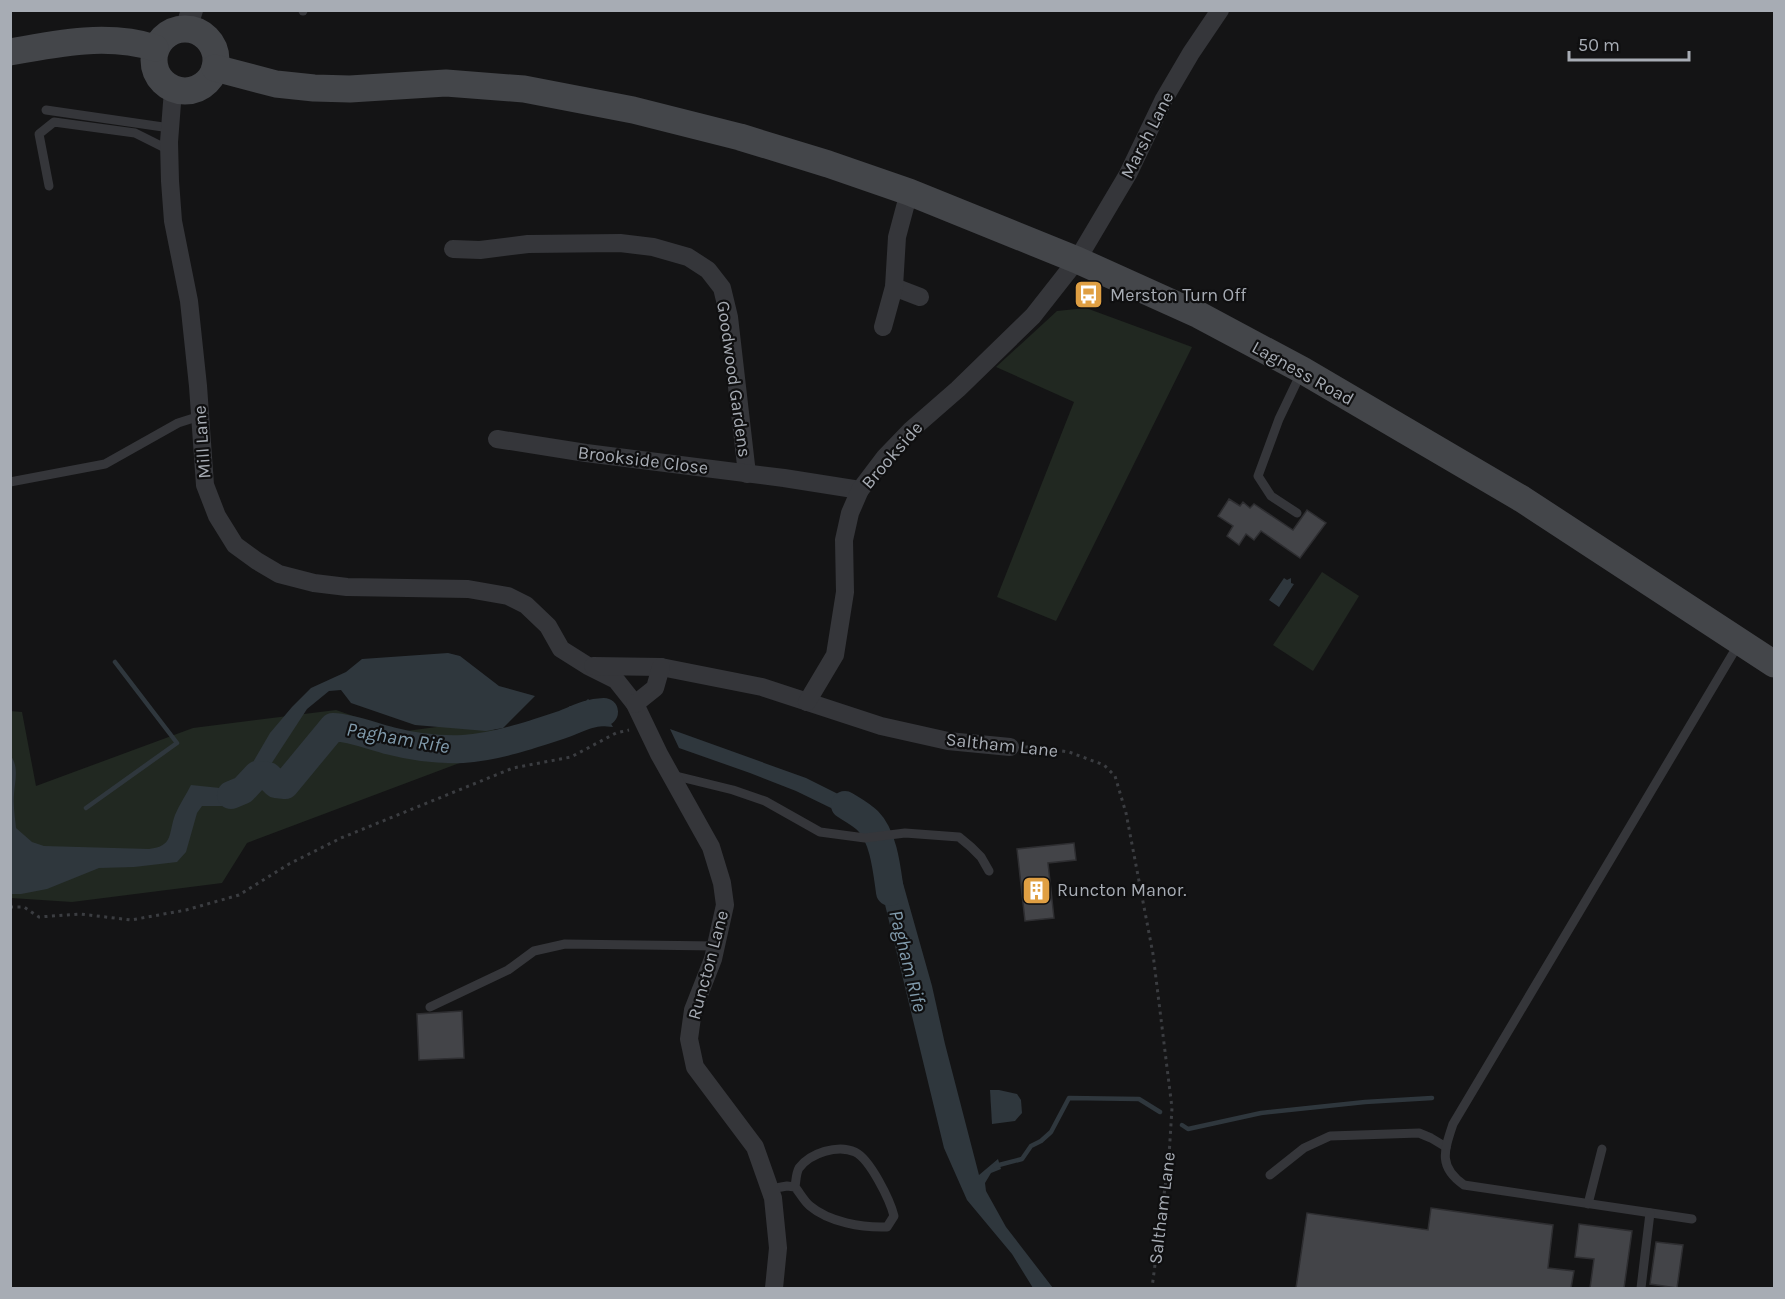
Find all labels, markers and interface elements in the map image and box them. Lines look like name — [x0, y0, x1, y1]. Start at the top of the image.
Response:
scale bar — [1569, 24, 1689, 62]
text: 50 m — [1578, 34, 1620, 56]
street label: Marsh Lane — [1116, 88, 1178, 182]
bus stop icon: Merston Turn Off — [1073, 279, 1105, 311]
place label: Merston Turn Off — [1110, 284, 1247, 306]
street label: Goodwood Gardens — [712, 299, 756, 459]
street label: Lagness Road — [1248, 336, 1358, 410]
street label: Mill Lane — [188, 405, 216, 479]
street label: Brookside — [857, 417, 927, 493]
street label: Brookside Close — [577, 441, 709, 479]
water label: Pagham Rife — [345, 718, 451, 758]
street label: Saltham Lane — [945, 728, 1059, 762]
building icon: Runcton Manor. — [1020, 874, 1052, 906]
place label: Runcton Manor. — [1057, 879, 1186, 901]
street label: Runcton Lane — [683, 908, 733, 1022]
water label: Pagham Rife — [884, 908, 932, 1014]
street label: Saltham Lane — [1144, 1151, 1180, 1265]

